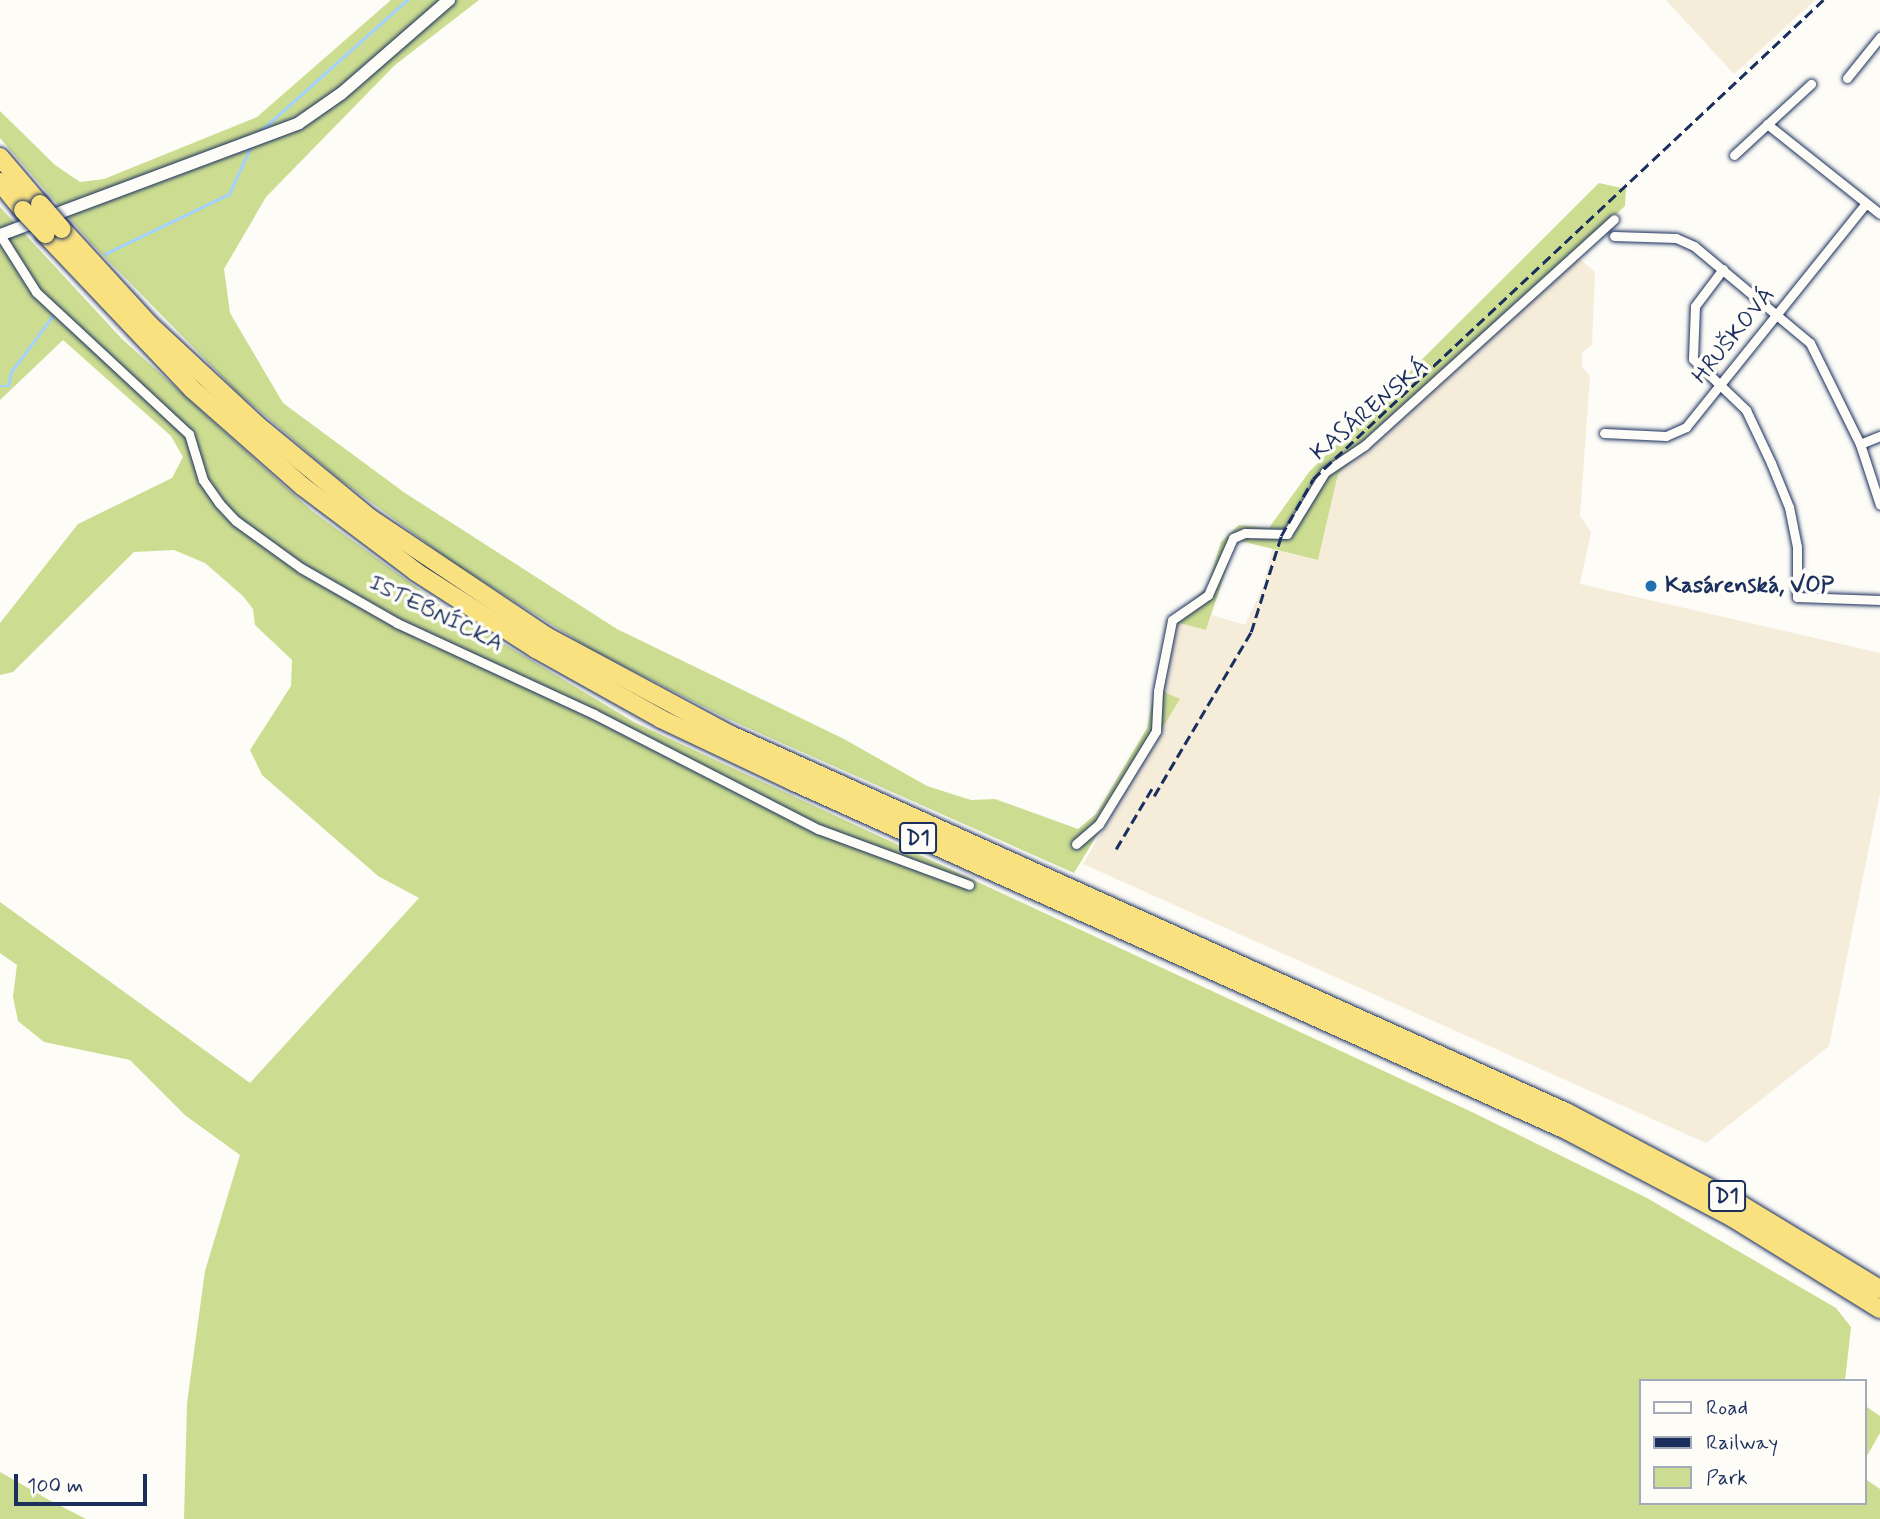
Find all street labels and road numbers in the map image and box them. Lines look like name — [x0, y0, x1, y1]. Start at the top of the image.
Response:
street label: HRUŠKOVÁ — [1687, 282, 1781, 390]
street label: KASÁRENSKÁ — [1306, 353, 1434, 467]
street label: ISTEBNÍCKA — [364, 570, 508, 658]
road number: D1 — [899, 820, 937, 856]
road number: D1 — [1708, 1178, 1746, 1214]

